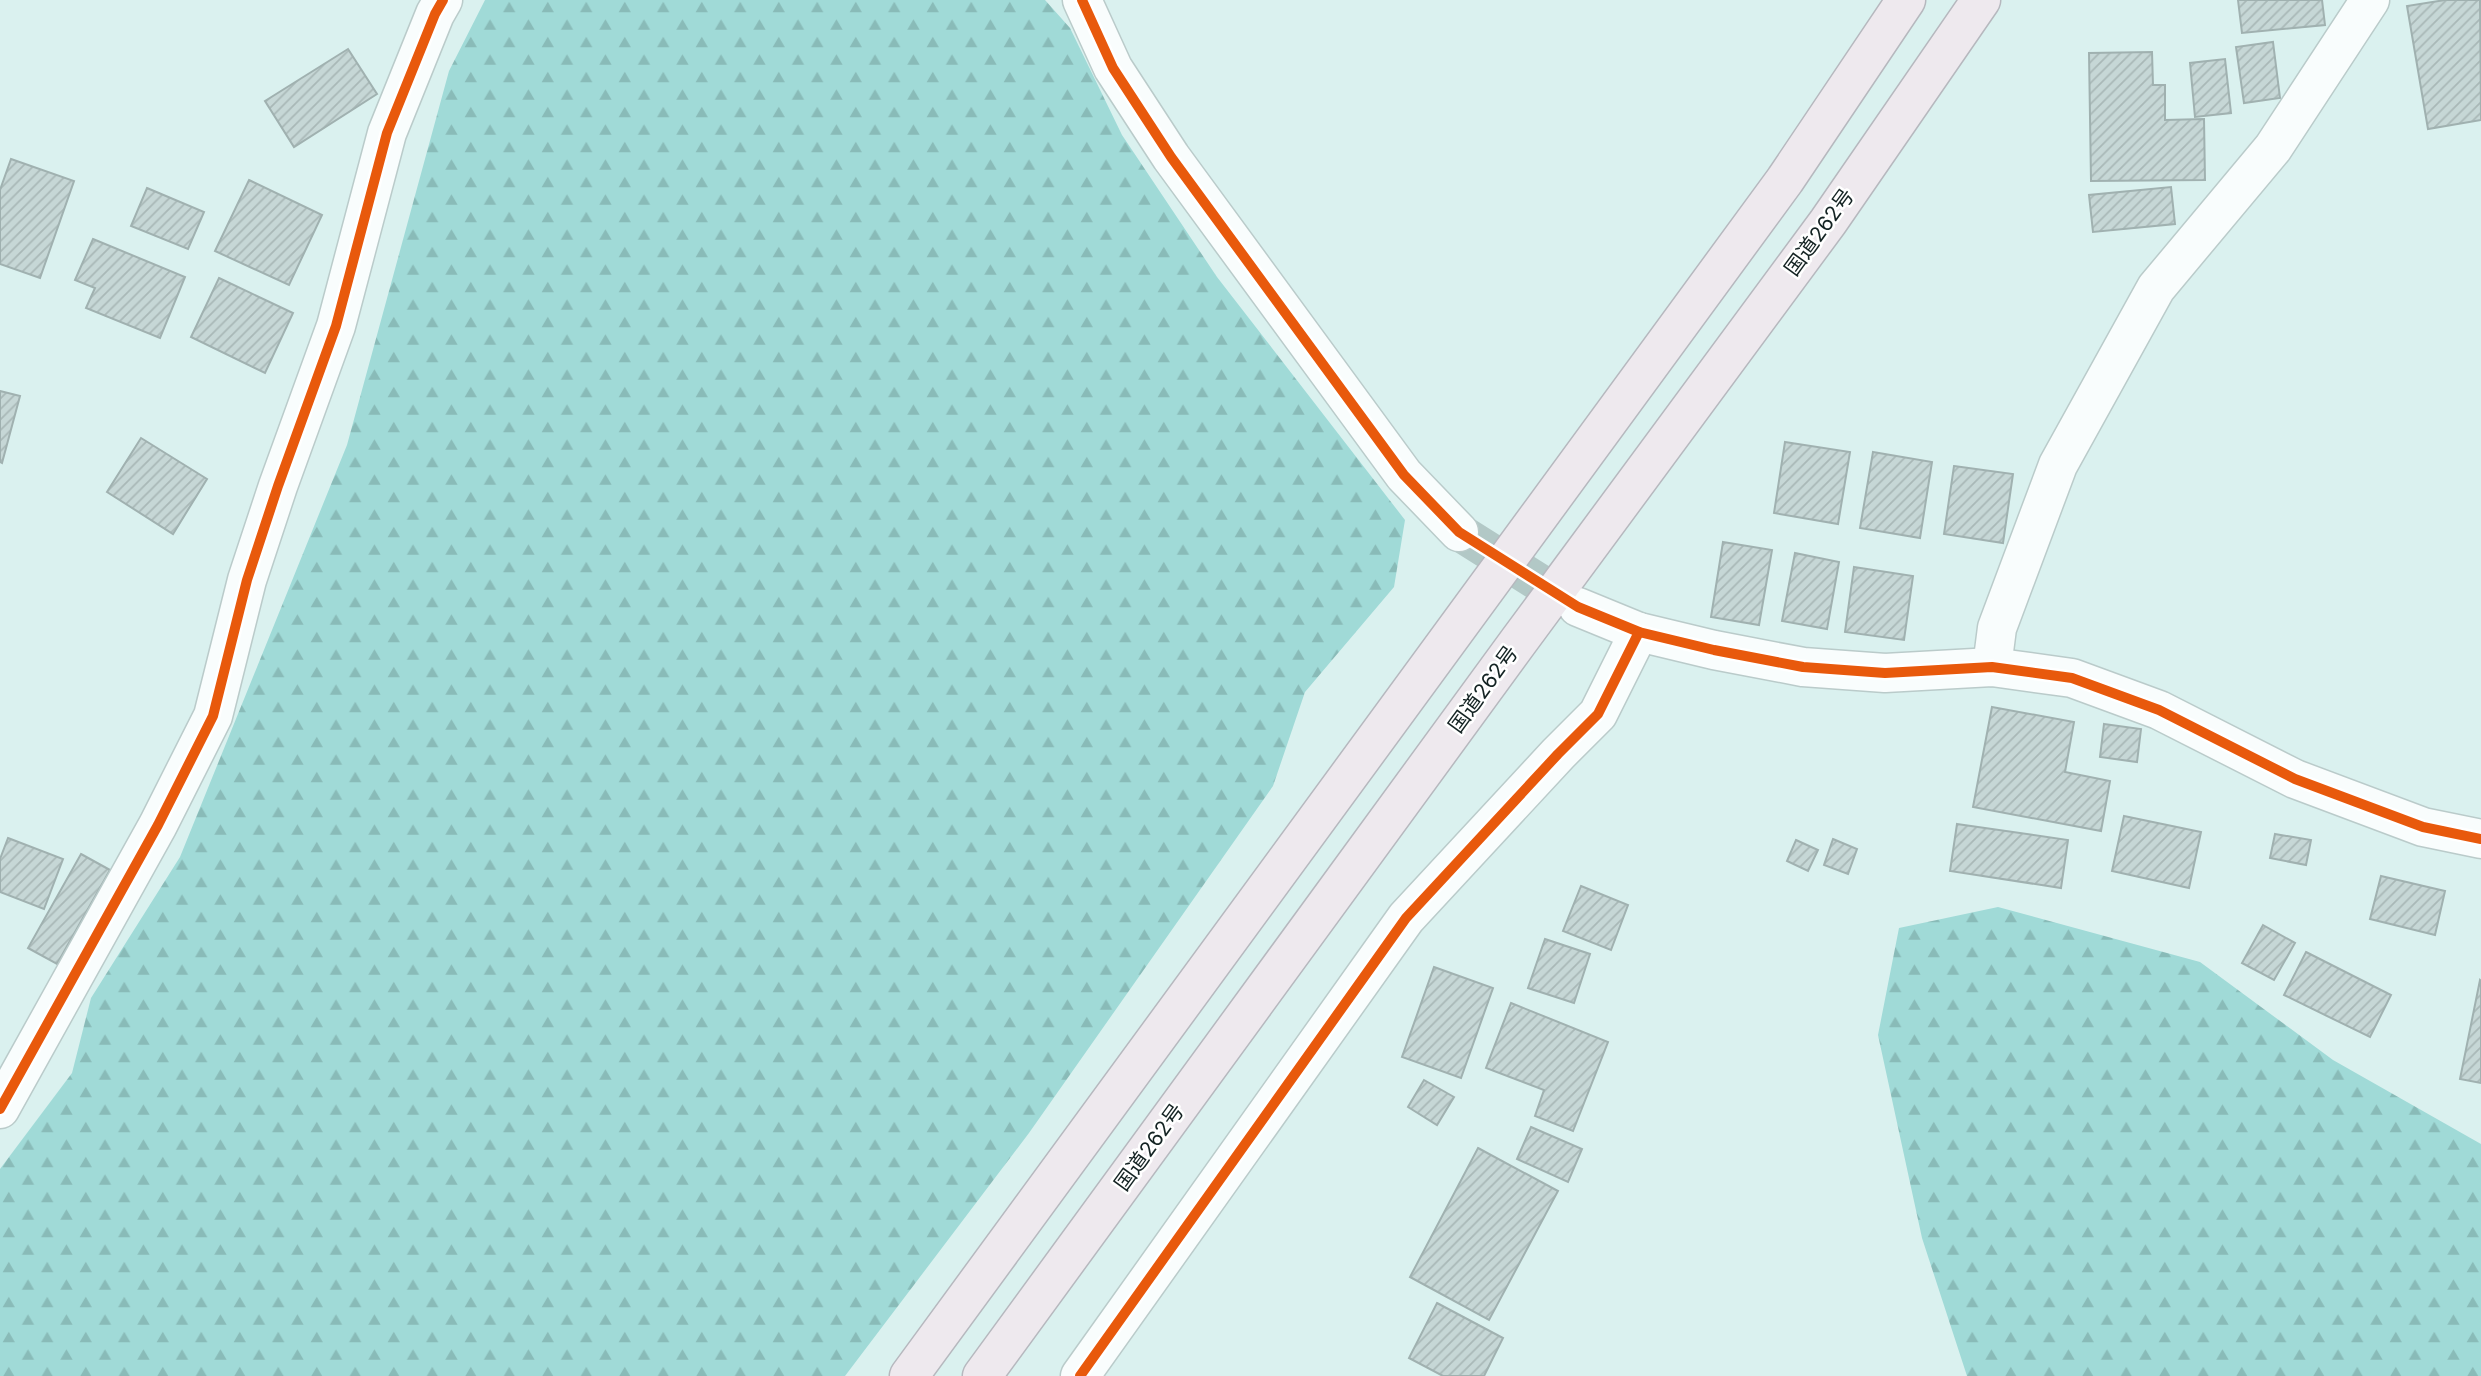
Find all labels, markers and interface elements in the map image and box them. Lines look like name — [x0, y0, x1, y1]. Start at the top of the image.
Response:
street label: 国道262号 — [1779, 184, 1859, 280]
street label: 国道262号 — [1443, 641, 1523, 737]
street label: 国道262号 — [1109, 1099, 1189, 1195]

